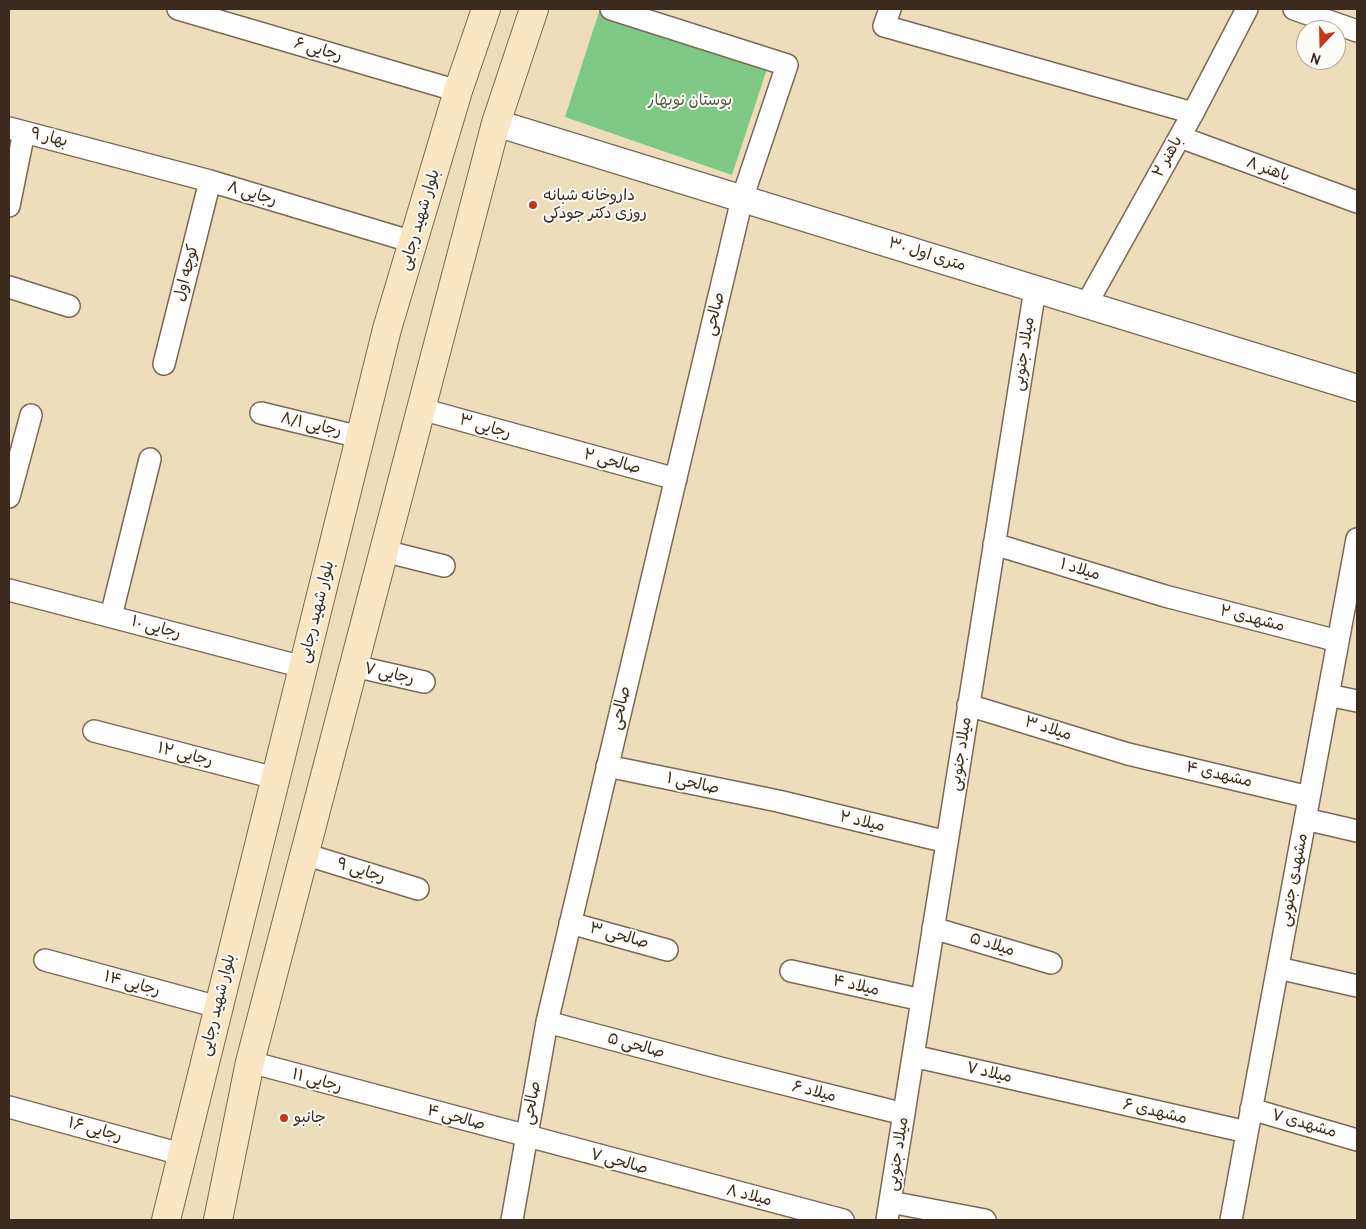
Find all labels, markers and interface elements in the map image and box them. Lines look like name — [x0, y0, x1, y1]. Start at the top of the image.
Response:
north arrow — [1296, 20, 1346, 70]
street label: رجایی ۶ — [292, 34, 344, 66]
text: N — [1308, 49, 1323, 68]
park label: بوستان نوبهار — [648, 91, 732, 111]
street label: بهار ۹ — [28, 124, 70, 152]
street label: باهنر ۲ — [1149, 133, 1187, 181]
street label: باهنر ۸ — [1244, 153, 1292, 187]
street label: بلوار شهید رجایی — [396, 167, 444, 273]
street label: رجایی ۸ — [225, 177, 279, 211]
place label: داروخانه شبانه روزی دکتر جودکی — [543, 186, 647, 224]
marker: داروخانه شبانه روزی دکتر جودکی — [527, 199, 539, 211]
street label: ۳۰ متری اول — [886, 234, 968, 276]
street label: کوچه اول — [171, 242, 203, 304]
street label: صالحی — [701, 290, 729, 338]
street label: میلاد جنوبی — [1009, 316, 1039, 392]
street label: رجایی ۸/۱ — [278, 409, 344, 441]
street label: رجایی ۳ — [457, 410, 513, 444]
street label: صالحی ۲ — [581, 445, 643, 479]
street label: میلاد ۱ — [1058, 555, 1102, 585]
street label: بلوار شهید رجایی — [295, 559, 339, 665]
street label: مشهدی ۲ — [1218, 602, 1286, 636]
street label: رجایی ۱۰ — [129, 612, 183, 644]
street label: رجایی ۷ — [362, 659, 416, 689]
street label: صالحی — [607, 684, 635, 732]
street label: میلاد ۳ — [1022, 713, 1074, 745]
street label: میلاد جنوبی — [946, 716, 976, 792]
street label: رجایی ۱۲ — [155, 739, 215, 771]
street label: مشهدی ۴ — [1184, 758, 1254, 792]
street label: صالحی ۱ — [665, 769, 721, 799]
street label: میلاد ۲ — [837, 807, 887, 837]
street label: مشهدی جنوبی — [1276, 832, 1312, 928]
street label: رجایی ۹ — [334, 855, 388, 887]
street label: صالحی ۳ — [587, 919, 651, 953]
street label: میلاد ۵ — [967, 929, 1017, 961]
street label: بلوار شهید رجایی — [196, 952, 240, 1058]
street label: رجایی ۱۴ — [102, 967, 162, 1001]
street label: میلاد ۴ — [831, 971, 881, 1001]
street label: صالحی ۵ — [605, 1029, 667, 1063]
street label: میلاد ۷ — [964, 1058, 1014, 1088]
street label: رجایی ۱۱ — [290, 1065, 344, 1097]
street label: میلاد ۶ — [790, 1077, 838, 1107]
street label: صالحی — [519, 1080, 545, 1126]
street label: مشهدی ۶ — [1121, 1095, 1189, 1129]
street label: صالحی ۴ — [425, 1101, 487, 1135]
street label: مشهدی ۷ — [1269, 1106, 1339, 1142]
place label: جانبو — [294, 1108, 326, 1128]
marker: جانبو — [278, 1112, 290, 1124]
street label: رجایی ۱۶ — [66, 1114, 124, 1146]
street label: میلاد جنوبی — [883, 1116, 913, 1192]
street label: صالحی ۷ — [588, 1145, 650, 1179]
street label: میلاد ۸ — [724, 1181, 774, 1211]

